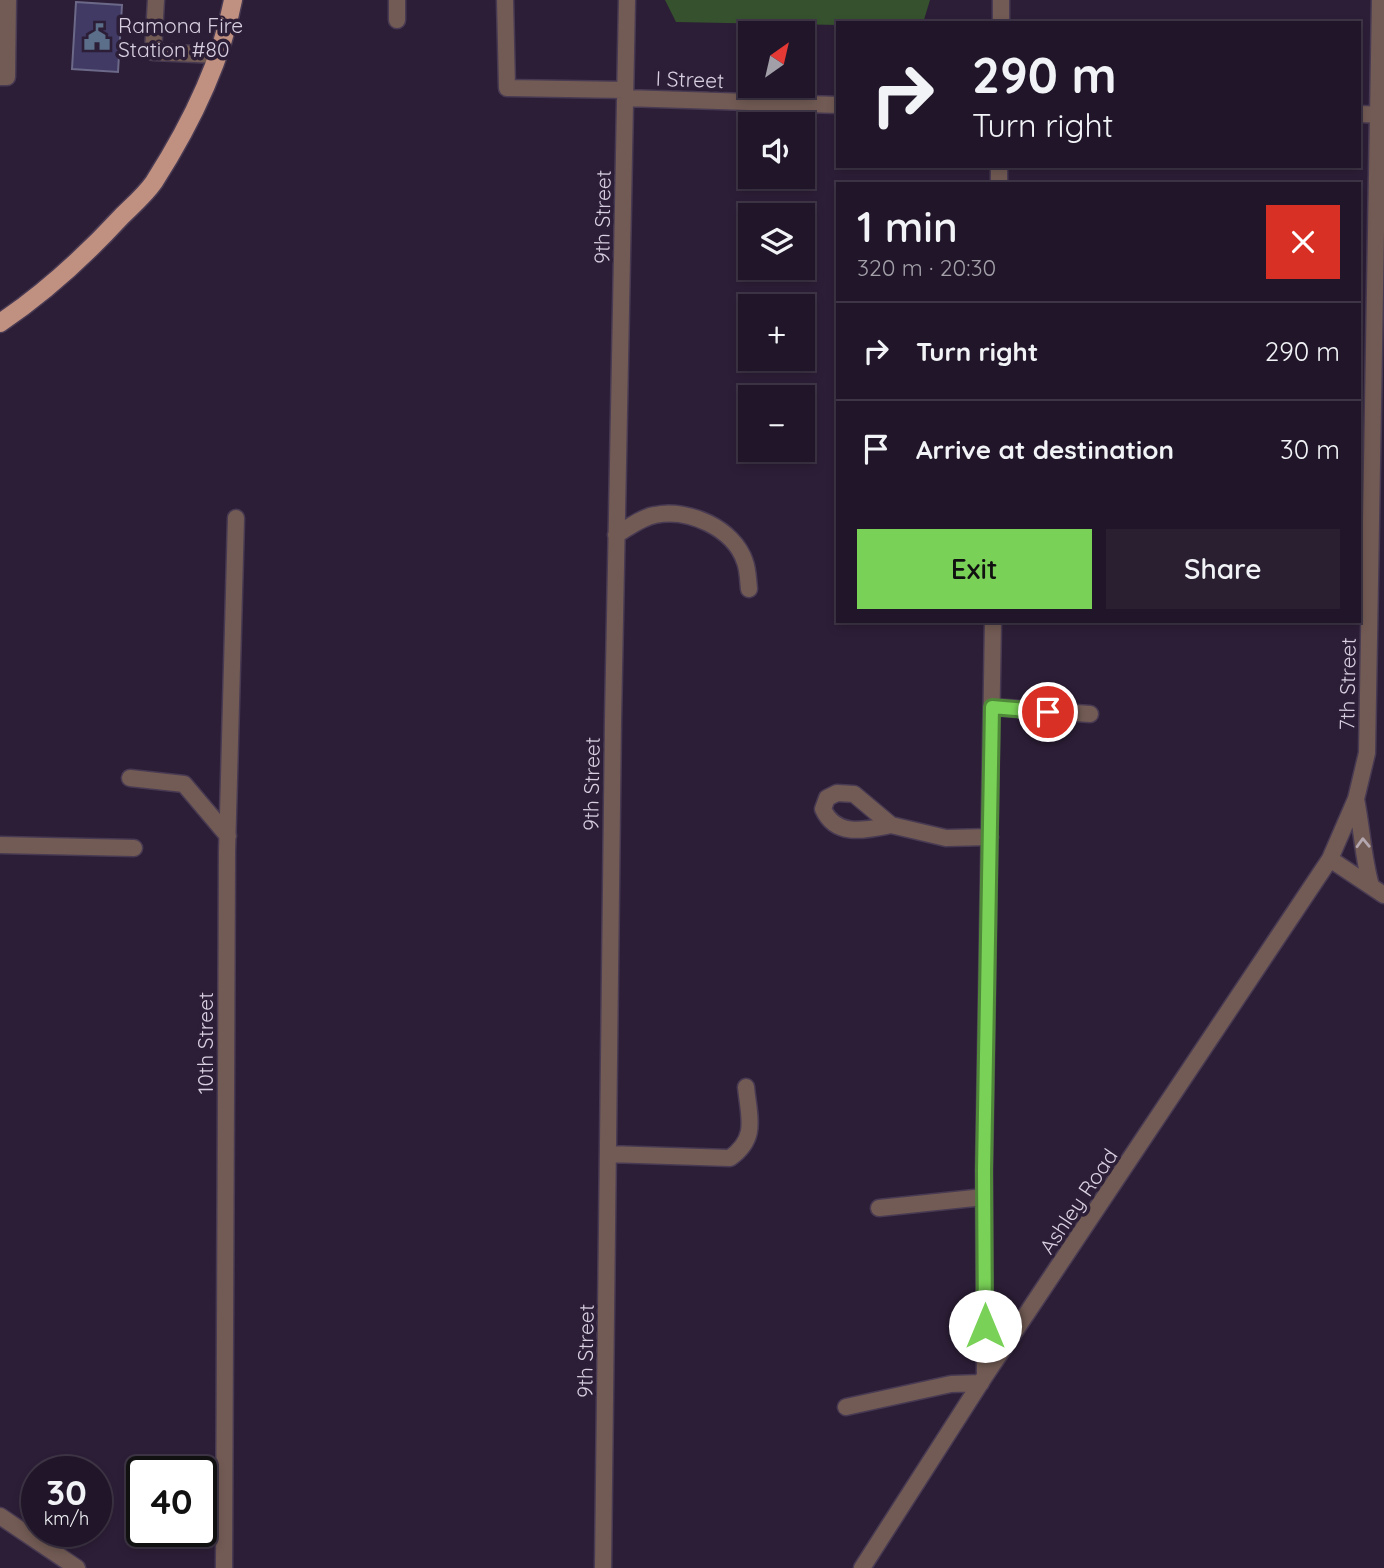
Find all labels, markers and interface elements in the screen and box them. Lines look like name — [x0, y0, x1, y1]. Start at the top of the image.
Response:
place label: Ramona Fire Station #80 — [118, 12, 243, 62]
north arrow — [738, 21, 816, 98]
map controls — [738, 21, 815, 462]
public building icon: Ramona Fire Station #80 — [82, 22, 112, 52]
text: 290 m — [972, 44, 1117, 105]
icon: right — [857, 49, 948, 140]
street label: I Street — [655, 65, 725, 93]
text: Turn right — [972, 105, 1113, 145]
button: sound — [738, 112, 815, 189]
street label: 9th Street — [588, 170, 616, 264]
text: 1 min — [857, 200, 958, 253]
button: layers — [738, 203, 815, 280]
button: close — [1266, 205, 1340, 279]
text: 320 m · 20:30 — [857, 253, 996, 282]
button: + — [738, 294, 815, 371]
icon: right — [857, 332, 895, 370]
text: Turn right — [916, 335, 1038, 368]
text: 290 m — [1265, 335, 1340, 368]
button: − — [738, 385, 815, 462]
icon: arrive — [857, 430, 895, 468]
text: Arrive at destination — [916, 433, 1174, 466]
text: 30 m — [1280, 433, 1340, 466]
button: Exit — [857, 529, 1092, 609]
button: Share — [1106, 529, 1340, 609]
street label: 7th Street — [1333, 637, 1361, 731]
pin — [1018, 682, 1078, 742]
icon: arrive — [1029, 693, 1067, 731]
street label: 9th Street — [577, 737, 605, 831]
one-way arrow — [1355, 837, 1370, 848]
street label: 10th Street — [192, 992, 218, 1094]
street label: Ashley Road — [1033, 1143, 1123, 1259]
position arrow — [948, 1289, 1022, 1363]
street label: 9th Street — [571, 1304, 599, 1398]
speed limit sign: 40 — [126, 1456, 217, 1547]
text: 30 — [46, 1470, 87, 1514]
text: km/h — [44, 1507, 89, 1530]

